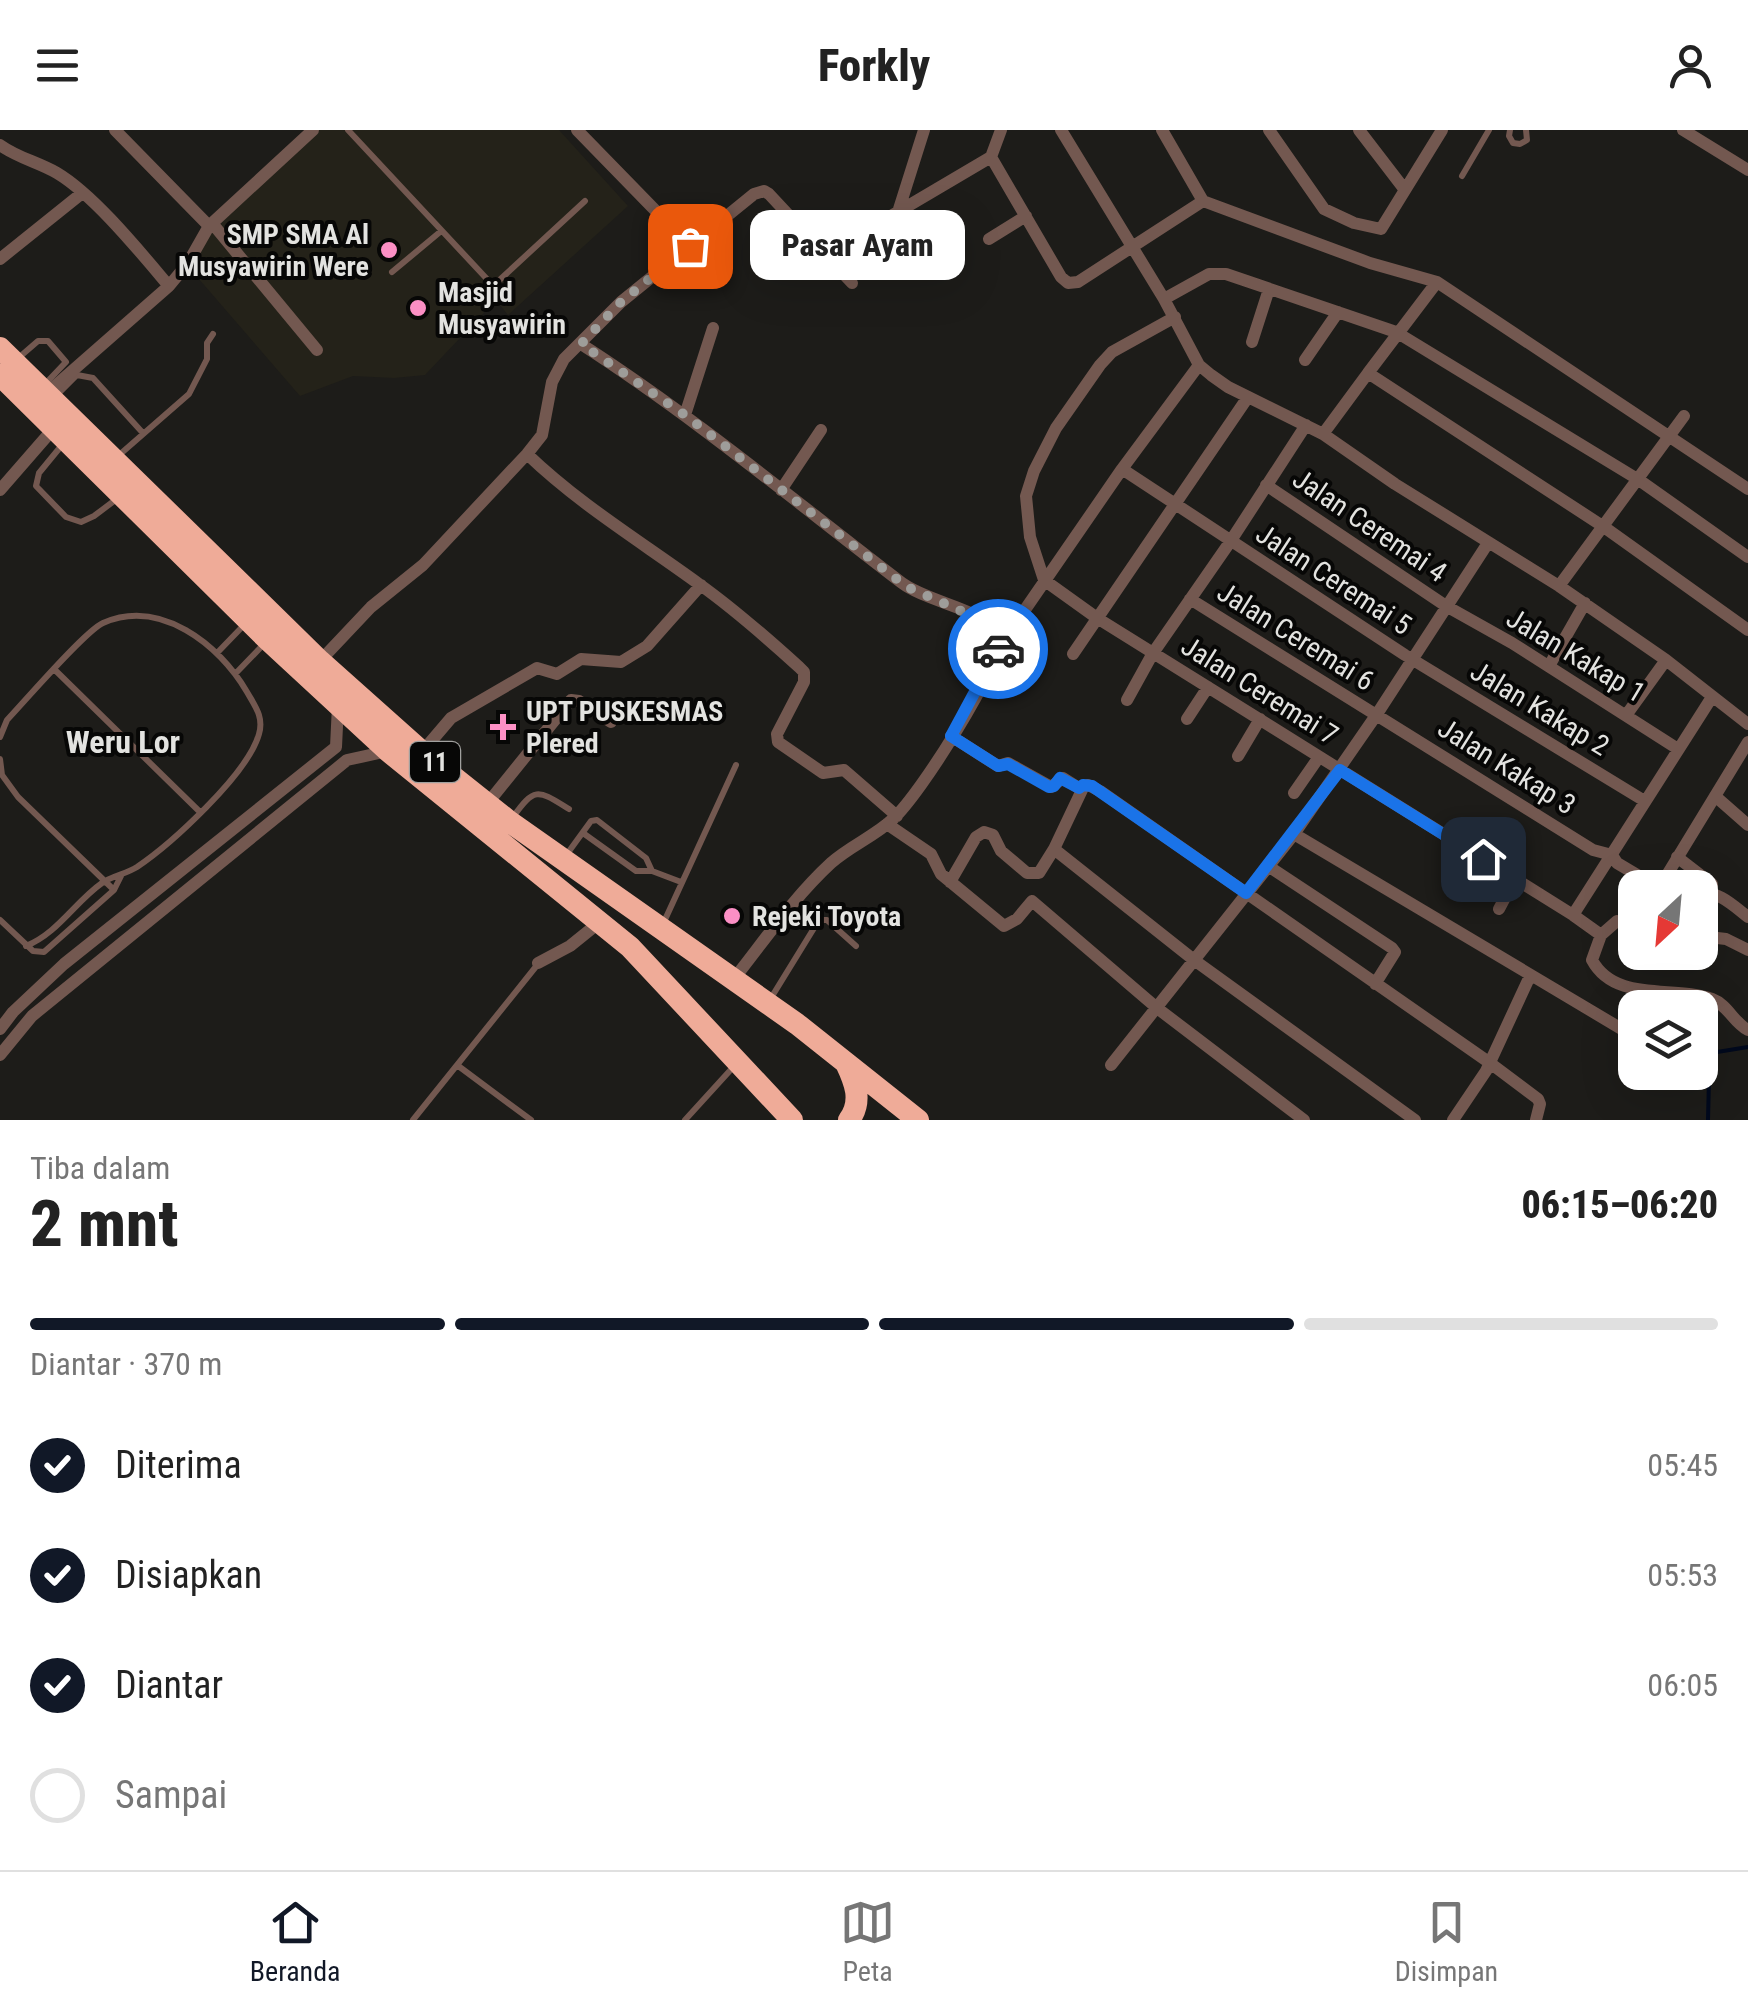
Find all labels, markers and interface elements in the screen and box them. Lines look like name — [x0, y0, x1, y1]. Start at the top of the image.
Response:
icon: menu — [30, 38, 85, 93]
icon: person — [1663, 38, 1718, 93]
text: Forkly — [818, 39, 930, 92]
pin — [648, 204, 733, 289]
callout: Pasar Ayam — [750, 211, 965, 281]
place label: SMP SMA Al Musyawirin Were — [178, 218, 369, 283]
icon: bag — [663, 219, 718, 274]
text: Pasar Ayam — [781, 226, 934, 264]
marker: SMP SMA Al Musyawirin Were — [378, 239, 400, 261]
place label: Masjid Musyawirin — [438, 276, 566, 341]
marker: Masjid Musyawirin — [407, 297, 429, 319]
street label: Jalan Ceremai 4 — [1287, 462, 1453, 589]
street label: Jalan Ceremai 5 — [1250, 517, 1418, 642]
street label: Jalan Ceremai 6 — [1211, 575, 1380, 698]
courier — [948, 599, 1048, 699]
street label: Jalan Kakap 1 — [1501, 601, 1651, 710]
icon: car — [971, 622, 1026, 677]
street label: Jalan Ceremai 7 — [1175, 629, 1344, 752]
street label: Jalan Kakap 2 — [1465, 654, 1615, 763]
place label: UPT PUSKESMAS Plered — [526, 695, 723, 760]
street label: Jalan Kakap 3 — [1432, 711, 1581, 822]
marker: UPT PUSKESMAS Plered — [490, 714, 516, 740]
district label: Weru Lor — [66, 723, 180, 761]
road number: 11 — [410, 742, 460, 782]
pin — [1441, 817, 1526, 902]
icon: home — [1456, 832, 1511, 887]
north arrow — [1618, 870, 1718, 970]
map controls — [1618, 870, 1718, 1090]
place label: Rejeki Toyota — [752, 900, 901, 933]
marker: Rejeki Toyota — [721, 905, 743, 927]
button: layers — [1618, 990, 1718, 1090]
text: Tiba dalam — [30, 1149, 170, 1187]
text: 06:15–06:20 — [1521, 1183, 1718, 1227]
text: 2 mnt — [30, 1186, 178, 1262]
text: Diantar · 370 m — [30, 1345, 222, 1383]
icon: check — [30, 1438, 85, 1493]
text: Diterima — [115, 1443, 242, 1487]
text: 05:45 — [1647, 1446, 1718, 1484]
icon: check — [30, 1548, 85, 1603]
text: Disiapkan — [115, 1553, 262, 1597]
text: 05:53 — [1647, 1556, 1718, 1594]
icon: check — [30, 1658, 85, 1713]
text: Diantar — [115, 1663, 223, 1707]
text: 06:05 — [1647, 1666, 1718, 1704]
text: Sampai — [115, 1773, 227, 1817]
tab: Beranda — [250, 1895, 340, 1988]
tab: Peta — [840, 1895, 895, 1988]
tab: Disimpan — [1395, 1895, 1498, 1988]

